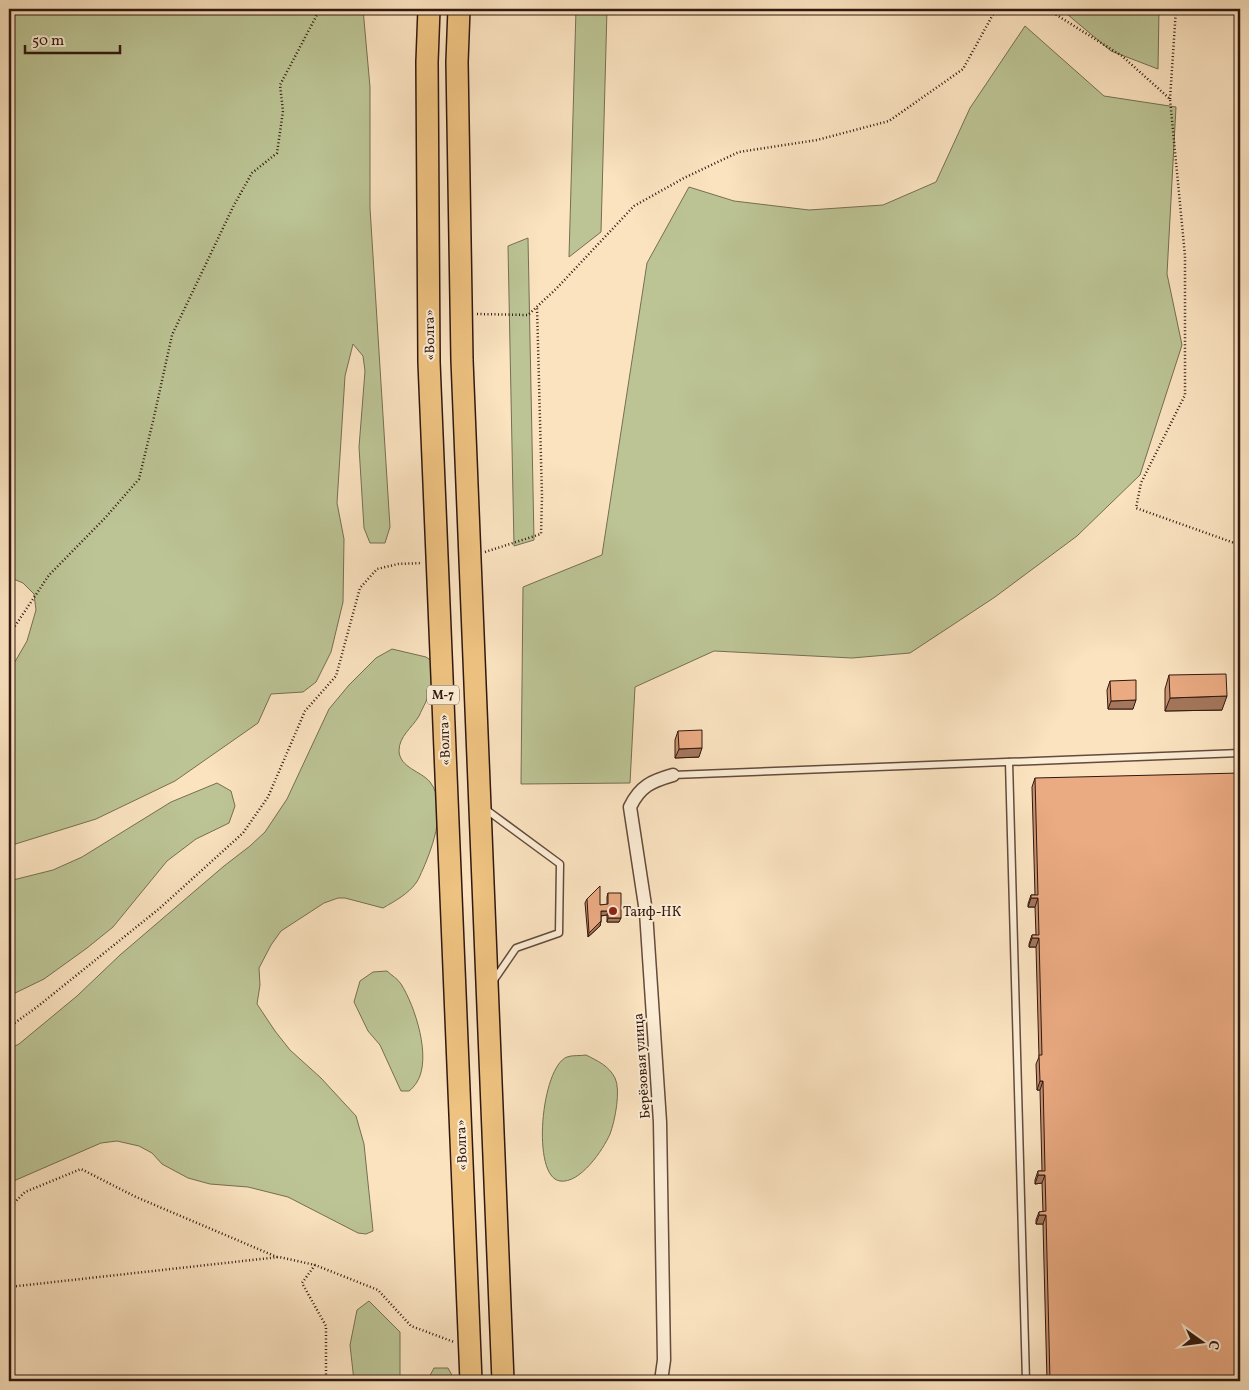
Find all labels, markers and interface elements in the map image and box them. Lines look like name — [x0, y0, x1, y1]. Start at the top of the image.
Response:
scale bar — [25, 22, 120, 54]
text: 50 m — [32, 31, 64, 52]
street label: «Волга» — [421, 309, 440, 361]
road number: М-7 — [427, 686, 459, 704]
street label: «Волга» — [435, 714, 456, 766]
place label: Таиф-НК — [623, 903, 682, 922]
marker: Таиф-НК — [607, 905, 619, 917]
street label: Берёзовая улица — [629, 1012, 656, 1120]
street label: «Волга» — [452, 1119, 473, 1171]
north arrow — [1176, 1318, 1226, 1368]
text: С — [1203, 1338, 1223, 1351]

